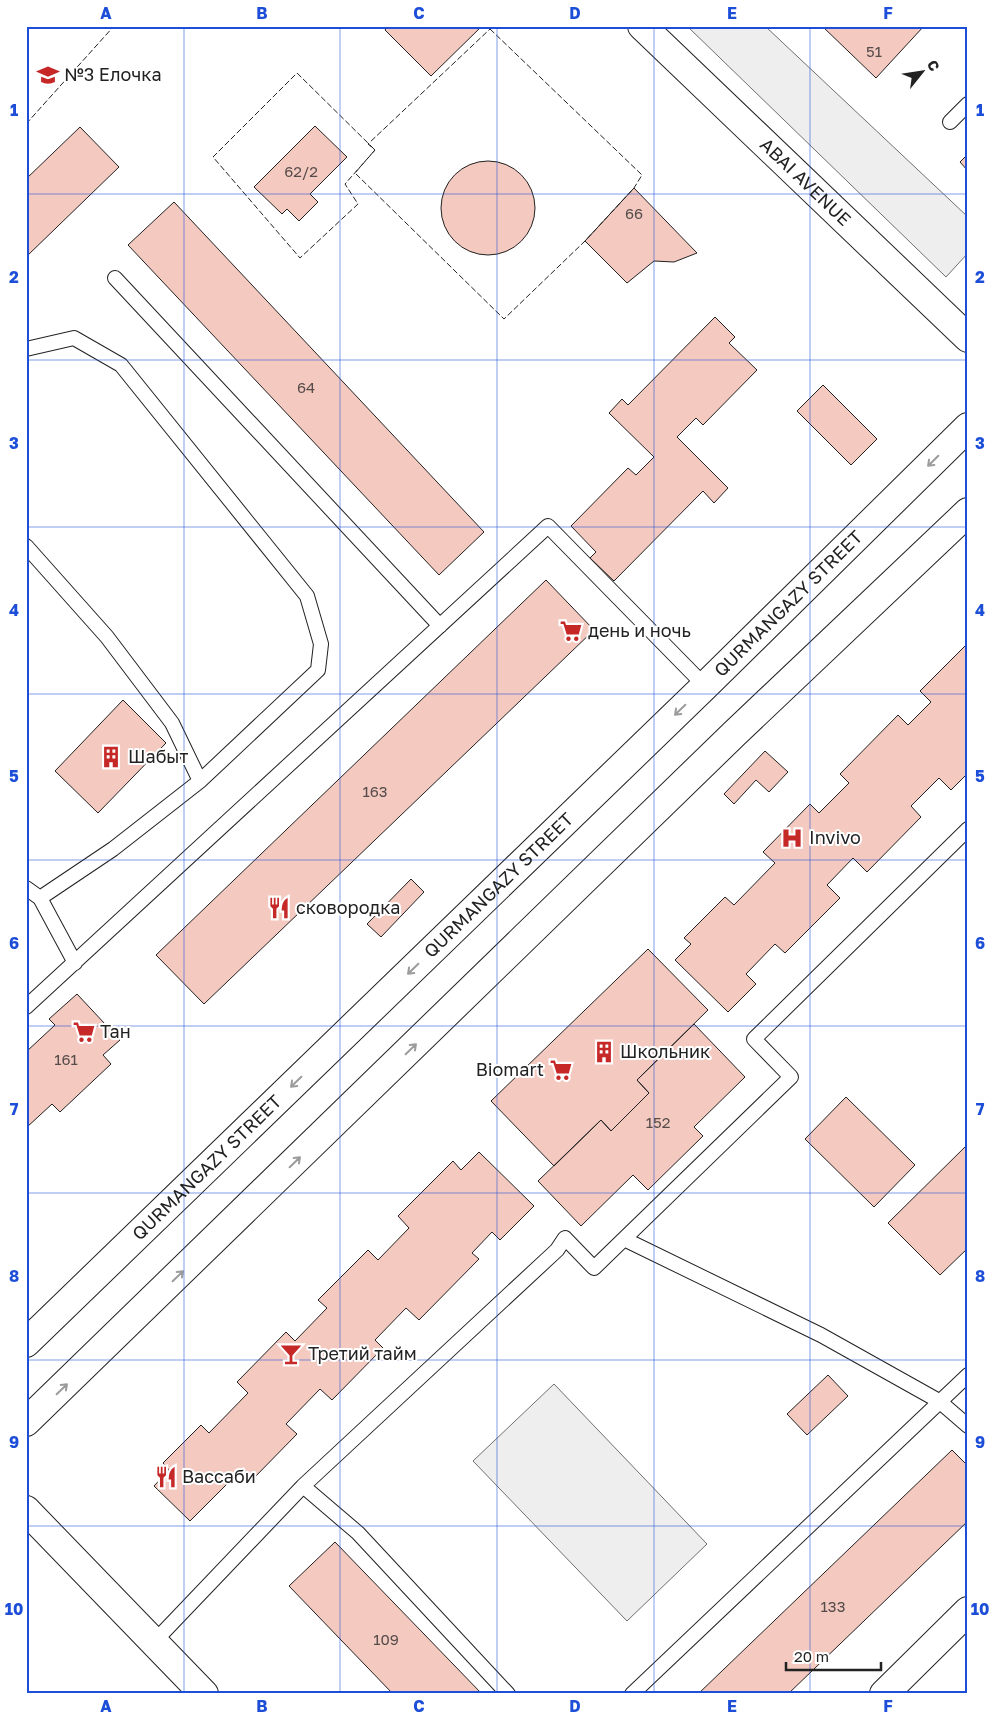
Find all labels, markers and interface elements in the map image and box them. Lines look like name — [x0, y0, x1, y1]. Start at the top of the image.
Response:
text: A — [100, 3, 112, 23]
text: B — [256, 3, 268, 23]
text: C — [413, 3, 425, 23]
text: D — [569, 3, 581, 23]
text: E — [727, 3, 737, 23]
text: F — [883, 3, 893, 23]
house number: 51 — [866, 42, 882, 60]
north arrow — [896, 48, 946, 98]
text: С — [924, 57, 944, 74]
school or university icon: №3 Елочка — [35, 62, 61, 88]
place label: №3 Елочка — [64, 63, 162, 85]
text: 1 — [10, 100, 18, 120]
text: 1 — [976, 100, 984, 120]
street label: ABAI AVENUE — [756, 133, 856, 230]
house number: 62/2 — [284, 162, 318, 180]
house number: 66 — [625, 204, 643, 222]
text: 2 — [9, 267, 19, 287]
text: 2 — [975, 267, 985, 287]
house number: 64 — [297, 378, 315, 396]
text: 3 — [9, 433, 19, 453]
text: 3 — [975, 433, 985, 453]
one-way arrow — [927, 455, 939, 467]
street label: QURMANGAZY STREET — [709, 525, 867, 681]
text: 4 — [9, 600, 19, 620]
text: 4 — [975, 600, 985, 620]
supermarket icon: день и ночь — [558, 618, 584, 644]
place label: день и ночь — [588, 619, 691, 641]
one-way arrow — [675, 704, 687, 716]
building icon: Шабыт — [98, 744, 124, 770]
place label: Шабыт — [128, 745, 188, 767]
text: 5 — [9, 766, 19, 786]
text: 5 — [975, 766, 985, 786]
house number: 163 — [362, 782, 388, 800]
street label: QURMANGAZY STREET — [419, 808, 577, 962]
hospital icon: Invivo — [779, 825, 805, 851]
place label: Invivo — [809, 826, 861, 848]
restaurant icon: сковородка — [266, 895, 292, 921]
place label: сковородка — [296, 896, 401, 918]
text: 6 — [9, 933, 19, 953]
text: 6 — [975, 933, 985, 953]
one-way arrow — [407, 963, 419, 975]
supermarket icon: Тан — [71, 1019, 97, 1045]
place label: Тан — [100, 1020, 131, 1042]
building icon: Школьник — [591, 1039, 617, 1065]
place label: Школьник — [620, 1040, 710, 1062]
one-way arrow — [405, 1042, 417, 1055]
house number: 161 — [54, 1050, 78, 1068]
supermarket icon: Biomart — [548, 1057, 574, 1083]
place label: Biomart — [476, 1058, 544, 1080]
one-way arrow — [289, 1076, 302, 1088]
street label: QURMANGAZY STREET — [127, 1090, 286, 1244]
text: 7 — [10, 1099, 19, 1119]
text: 7 — [976, 1099, 985, 1119]
house number: 152 — [646, 1113, 670, 1131]
one-way arrow — [288, 1156, 301, 1168]
text: 8 — [9, 1266, 19, 1286]
text: 8 — [975, 1266, 985, 1286]
one-way arrow — [172, 1270, 184, 1282]
bar icon: Третий тайм — [278, 1341, 304, 1367]
place label: Третий тайм — [308, 1342, 417, 1364]
one-way arrow — [56, 1383, 68, 1395]
text: 9 — [9, 1432, 19, 1452]
text: 9 — [975, 1432, 985, 1452]
restaurant icon: Вассаби — [153, 1464, 179, 1490]
place label: Вассаби — [182, 1465, 256, 1487]
house number: 133 — [821, 1597, 845, 1615]
text: 10 — [5, 1599, 23, 1619]
text: 10 — [971, 1599, 989, 1619]
house number: 109 — [373, 1630, 399, 1648]
scale bar — [786, 1640, 882, 1672]
text: 20 m — [794, 1647, 829, 1665]
text: A — [100, 1696, 112, 1716]
text: B — [256, 1696, 268, 1716]
text: C — [413, 1696, 425, 1716]
text: D — [569, 1696, 581, 1716]
text: E — [727, 1696, 737, 1716]
text: F — [883, 1696, 893, 1716]

